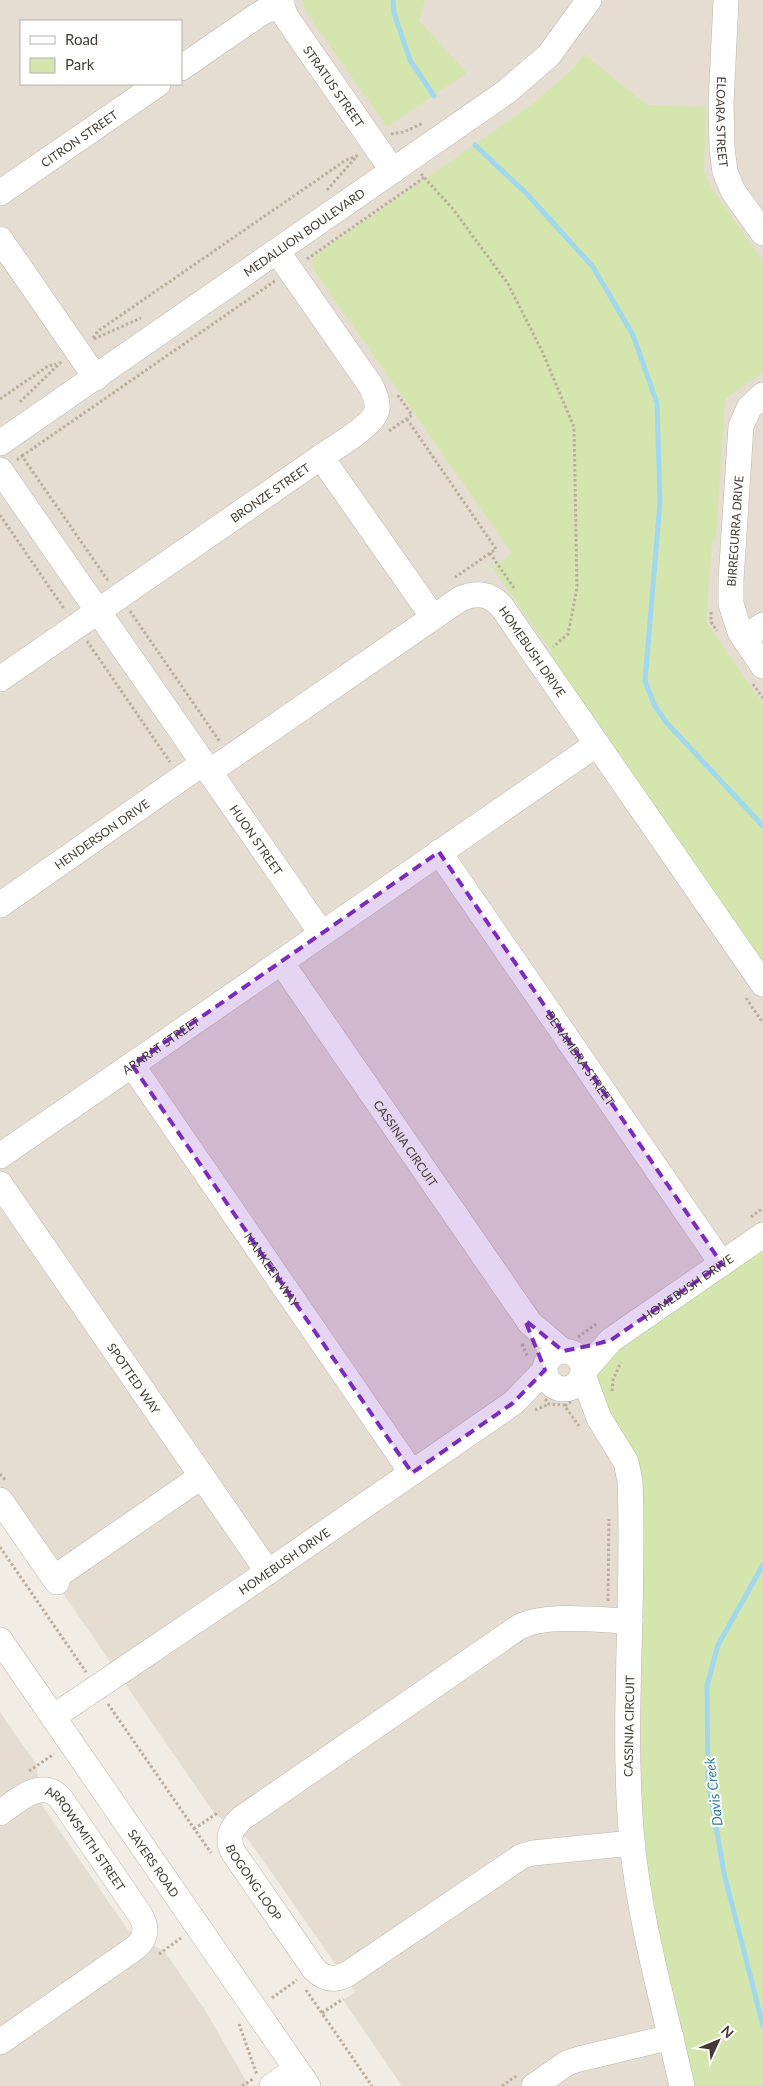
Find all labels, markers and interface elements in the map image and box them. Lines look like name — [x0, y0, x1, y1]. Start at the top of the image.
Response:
legend — [20, 20, 182, 85]
text: Road — [65, 30, 98, 48]
street label: STRATUS STREET — [301, 43, 368, 130]
text: Park — [65, 55, 95, 73]
street label: ELOARA STREET — [713, 76, 732, 168]
street label: CITRON STREET — [38, 107, 120, 170]
street label: MEDALLION BOULEVARD — [240, 185, 368, 279]
street label: BRONZE STREET — [227, 460, 312, 525]
street label: BIRREGURRA DRIVE — [724, 475, 746, 587]
street label: HOMEBUSH DRIVE — [496, 603, 569, 700]
street label: HENDERSON DRIVE — [51, 796, 152, 872]
street label: HUON STREET — [227, 802, 286, 878]
street label: BENAMBRA STREET — [543, 1008, 618, 1108]
street label: ARARAT STREET — [119, 1013, 202, 1077]
street label: CASSINIA CIRCUIT — [371, 1097, 441, 1189]
street label: NANKEEN WAY — [242, 1229, 303, 1310]
street label: HOMEBUSH DRIVE — [639, 1250, 736, 1324]
street label: SPOTTED WAY — [104, 1340, 164, 1417]
street label: HOMEBUSH DRIVE — [236, 1524, 333, 1597]
street label: CASSINIA CIRCUIT — [621, 1675, 637, 1777]
water label: Davis Creek — [700, 1756, 726, 1827]
street label: ARROWSMITH STREET — [43, 1783, 129, 1893]
street label: SAYERS ROAD — [125, 1826, 183, 1900]
street label: BOGONG LOOP — [223, 1842, 285, 1923]
north arrow — [693, 2016, 743, 2066]
text: N — [718, 2022, 738, 2041]

